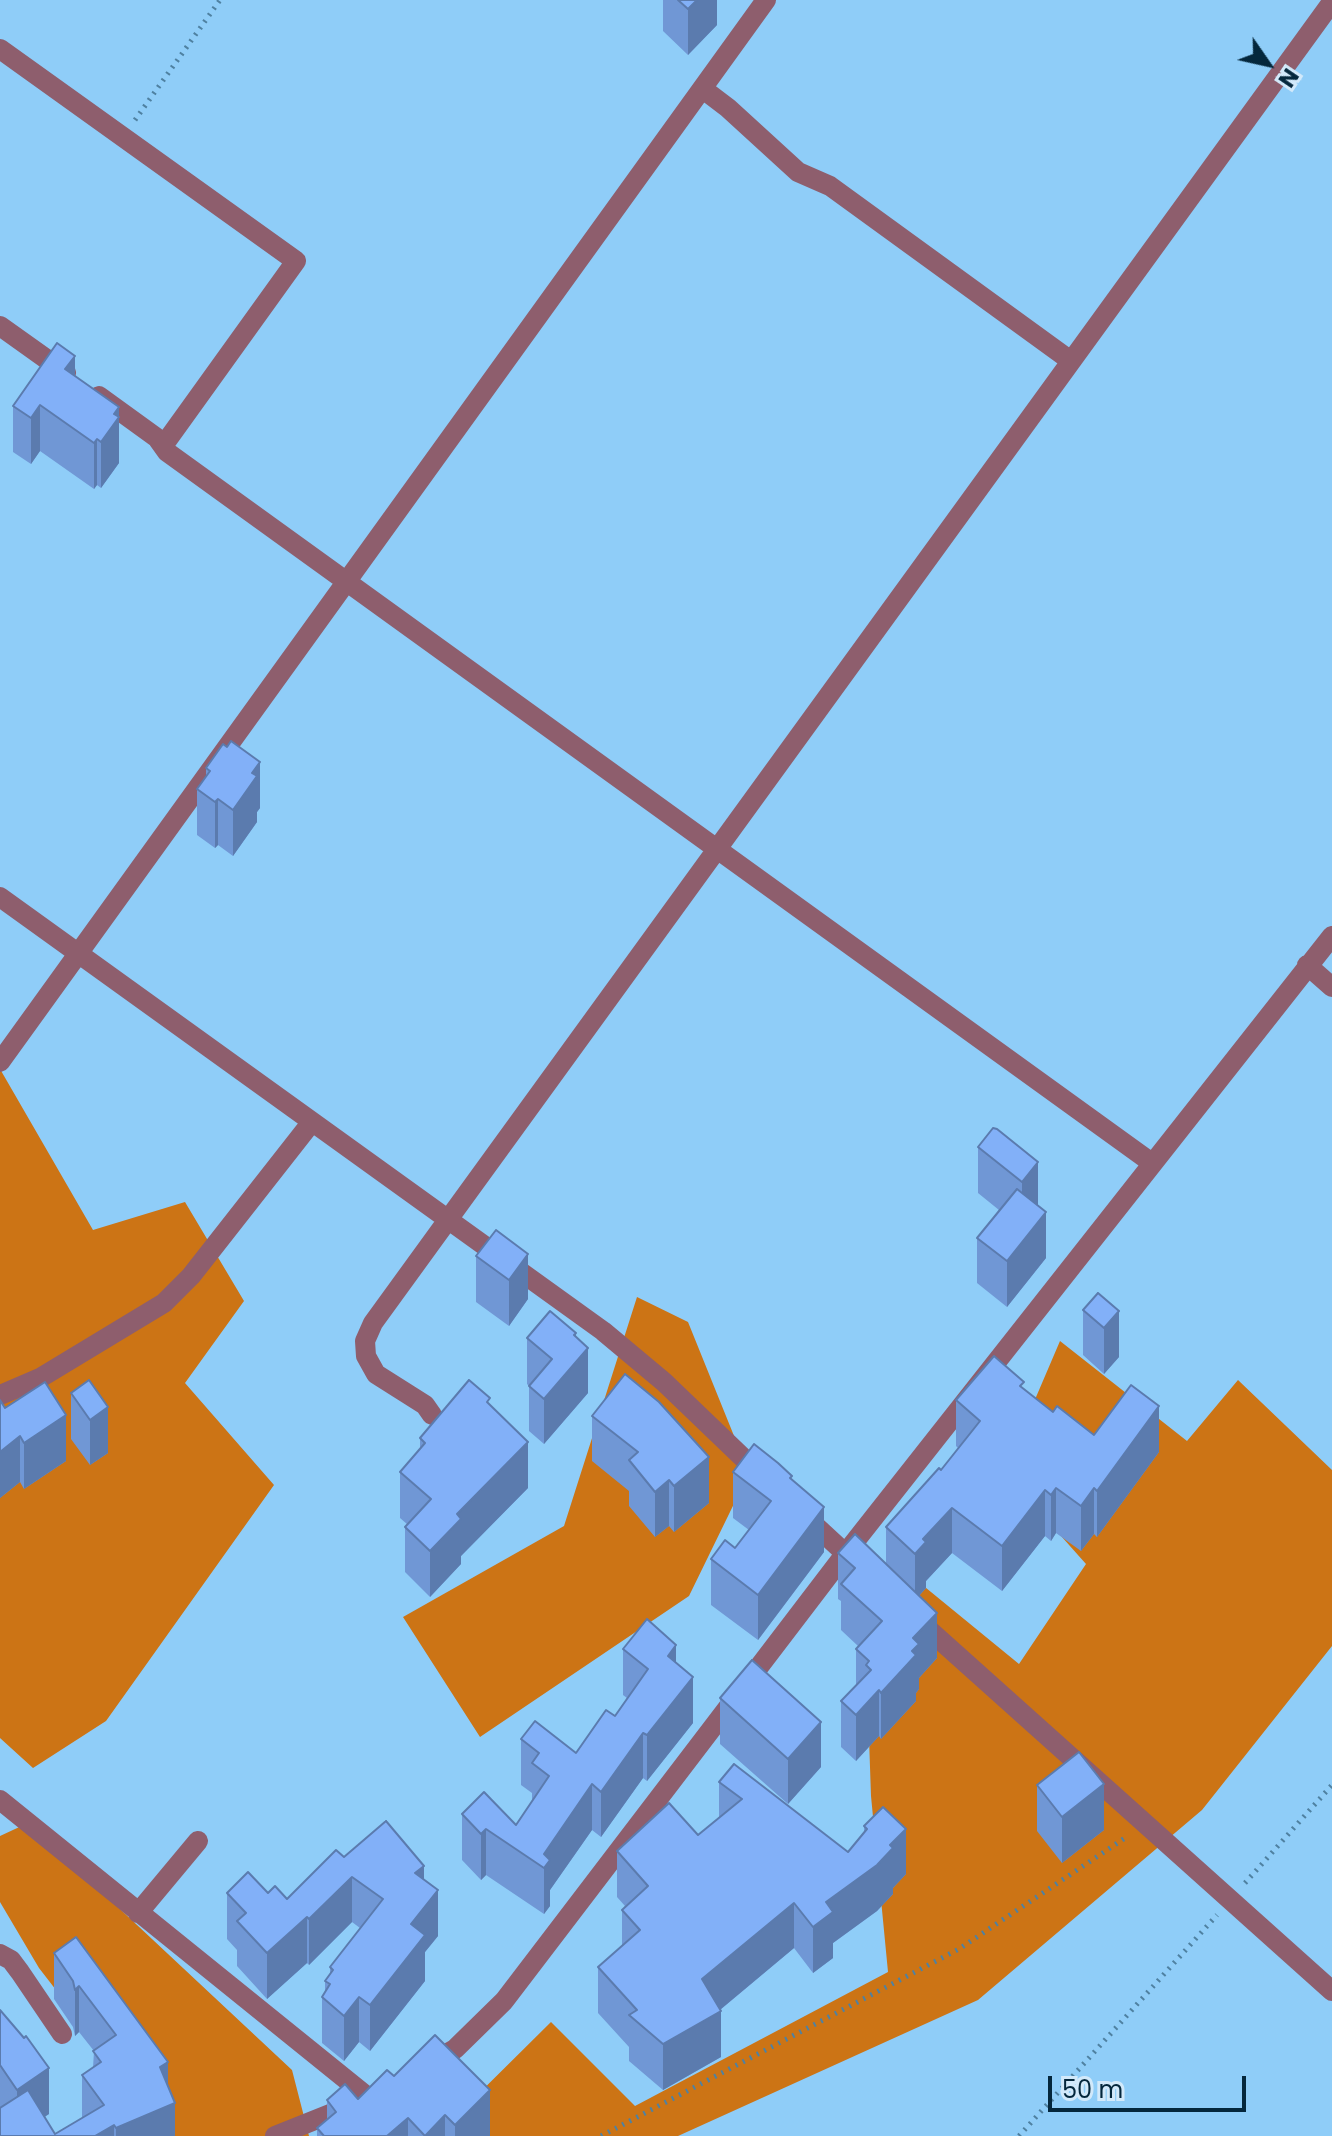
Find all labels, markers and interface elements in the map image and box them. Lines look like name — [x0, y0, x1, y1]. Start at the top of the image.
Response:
north arrow — [1228, 24, 1308, 104]
text: N — [1271, 62, 1306, 93]
scale bar — [1052, 2060, 1250, 2110]
text: 50 m — [1062, 2073, 1123, 2106]

